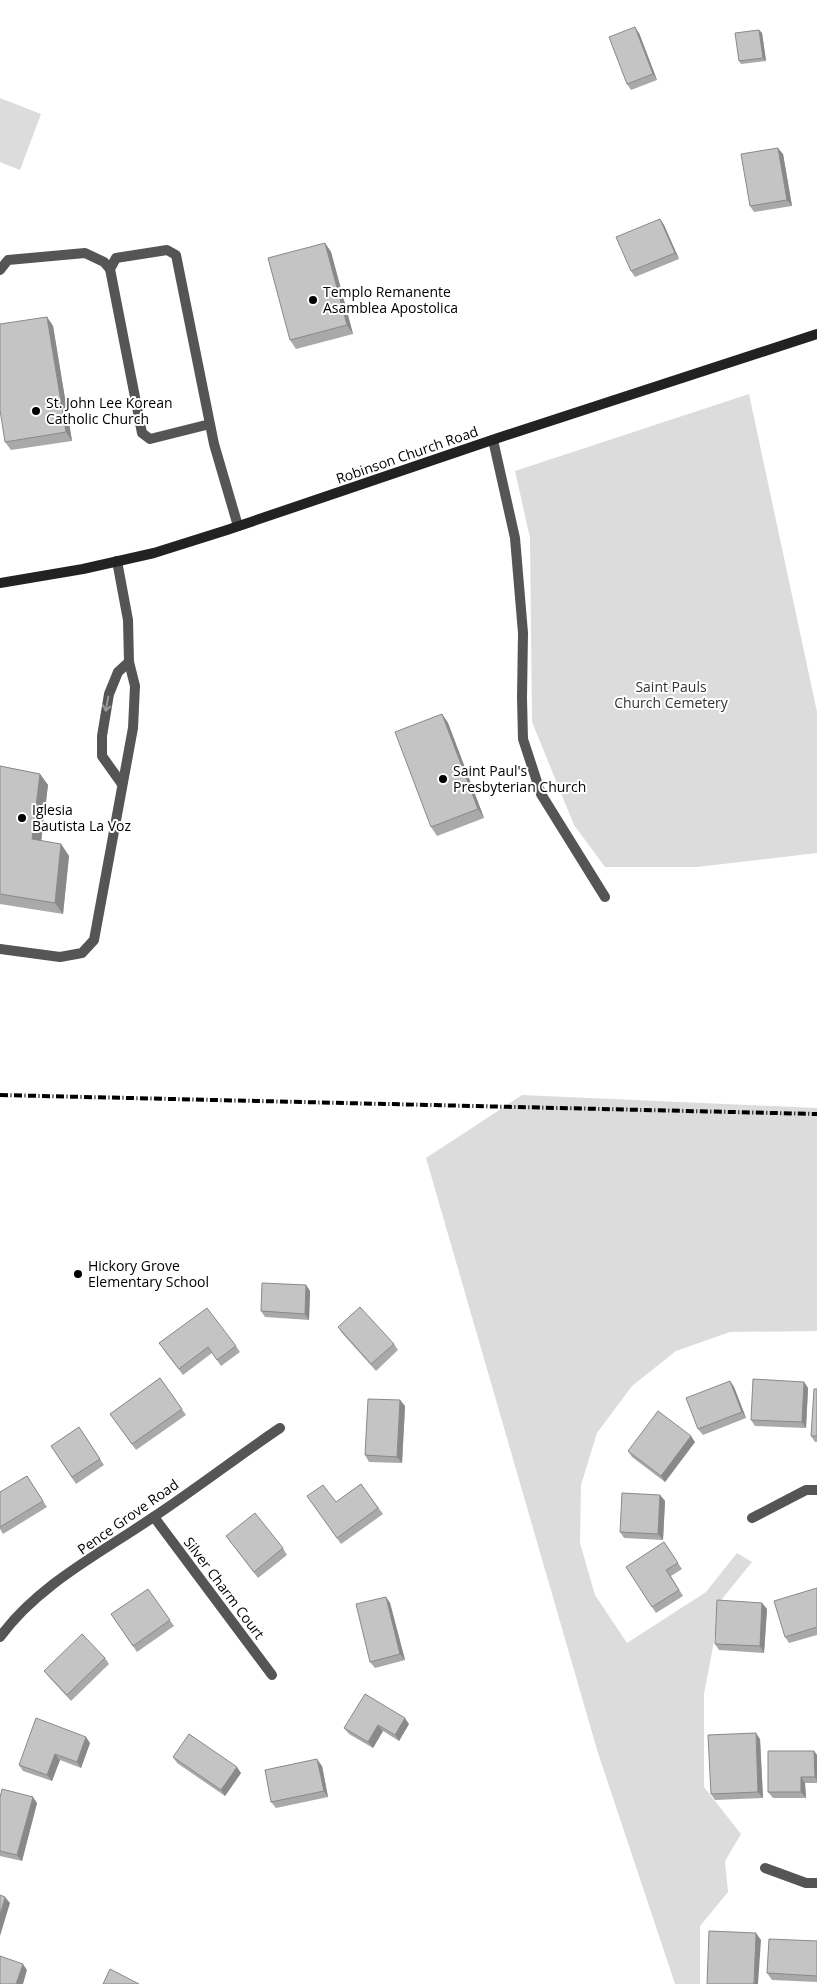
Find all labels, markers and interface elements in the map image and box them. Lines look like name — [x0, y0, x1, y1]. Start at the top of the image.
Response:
place label: Templo Remanente Asamblea Apostolica — [323, 282, 458, 317]
marker: Templo Remanente Asamblea Apostolica — [307, 294, 319, 306]
place label: St. John Lee Korean Catholic Church — [46, 393, 173, 428]
marker: St. John Lee Korean Catholic Church — [30, 405, 42, 417]
street label: Robinson Church Road — [333, 421, 480, 488]
park label: Saint Pauls Church Cemetery — [614, 677, 729, 712]
one-way arrow — [102, 696, 112, 712]
place label: Saint Paul's Presbyterian Church — [453, 761, 586, 796]
marker: Saint Paul's Presbyterian Church — [437, 773, 449, 785]
place label: Iglesia Bautista La Voz — [32, 800, 132, 835]
marker: Iglesia Bautista La Voz — [16, 812, 28, 824]
place label: Hickory Grove Elementary School — [88, 1256, 209, 1291]
marker: Hickory Grove Elementary School — [72, 1268, 84, 1280]
street label: Pence Grove Road — [73, 1475, 182, 1559]
street label: Silver Charm Court — [180, 1533, 269, 1643]

